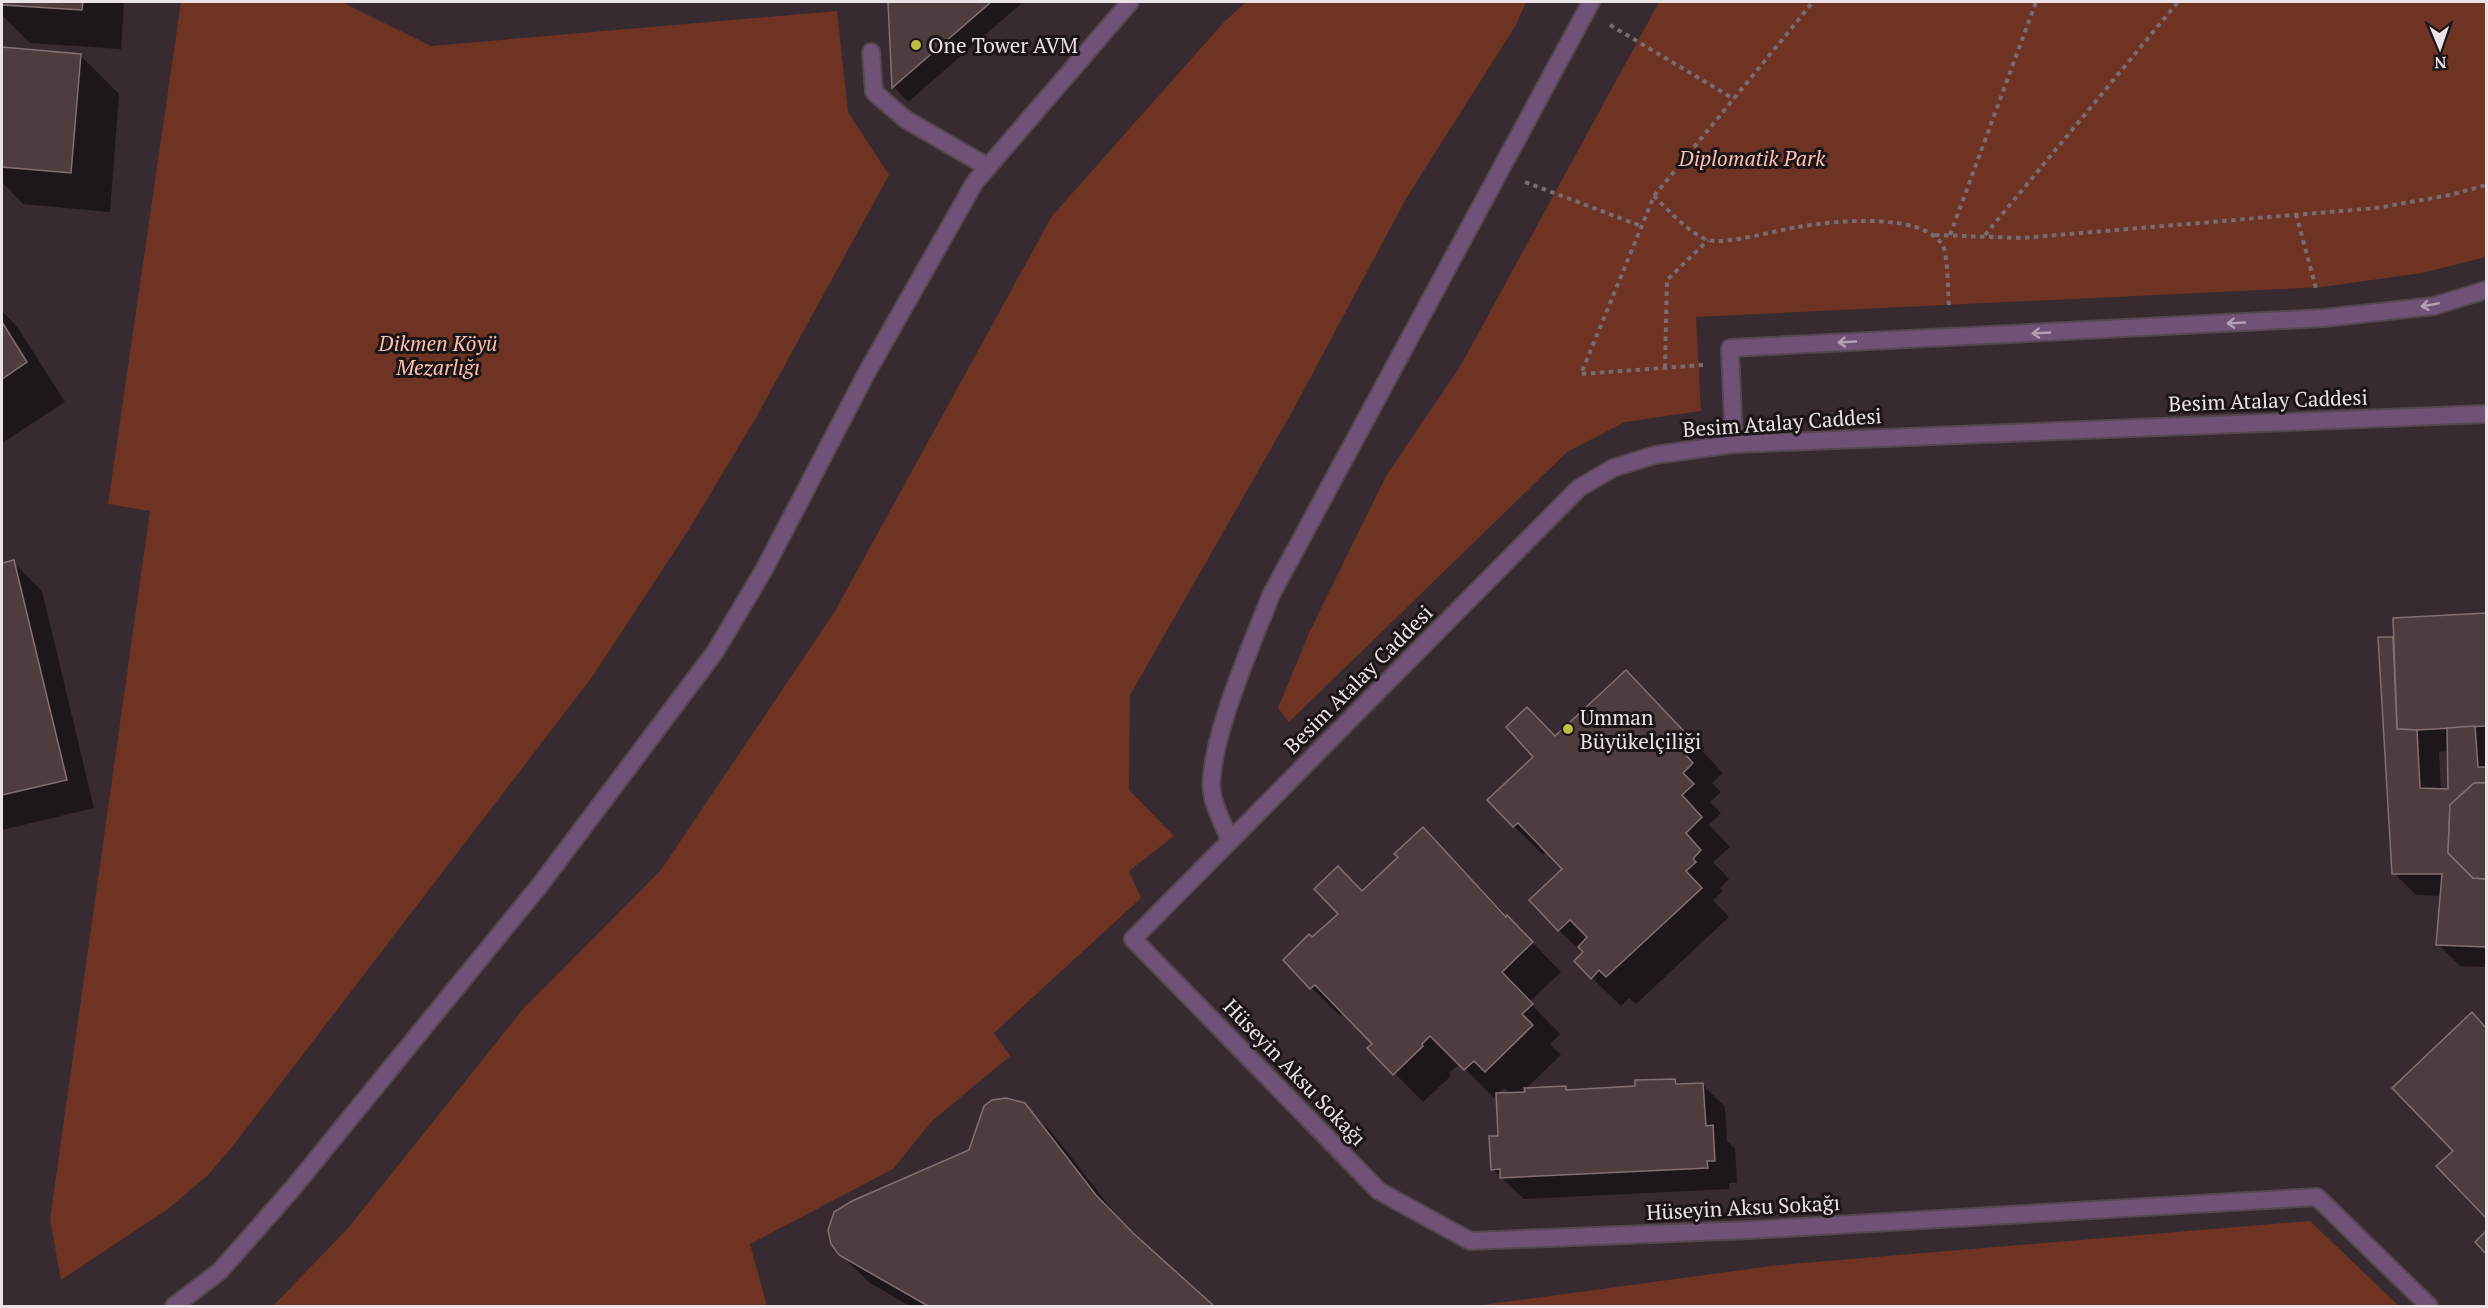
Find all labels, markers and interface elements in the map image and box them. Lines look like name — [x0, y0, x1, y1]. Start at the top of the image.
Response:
north arrow — [2410, 18, 2470, 78]
place label: One Tower AVM — [928, 31, 1078, 59]
marker: One Tower AVM — [909, 38, 923, 52]
text: N — [2434, 52, 2447, 74]
park label: Diplomatik Park — [1678, 144, 1826, 172]
one-way arrow — [2421, 300, 2441, 311]
one-way arrow — [2227, 317, 2247, 328]
one-way arrow — [2032, 327, 2052, 338]
park label: Dikmen Köyü Mezarlığı — [378, 329, 497, 381]
one-way arrow — [1837, 337, 1857, 348]
street label: Besim Atalay Caddesi — [2168, 383, 2368, 417]
street label: Besim Atalay Caddesi — [1682, 401, 1882, 443]
street label: Besim Atalay Caddesi — [1278, 599, 1438, 759]
place label: Umman Büyükelçiliği — [1580, 703, 1701, 755]
marker: Umman Büyükelçiliği — [1561, 722, 1575, 736]
street label: Hüseyin Aksu Sokağı — [1218, 993, 1372, 1151]
street label: Hüseyin Aksu Sokağı — [1645, 1188, 1841, 1226]

